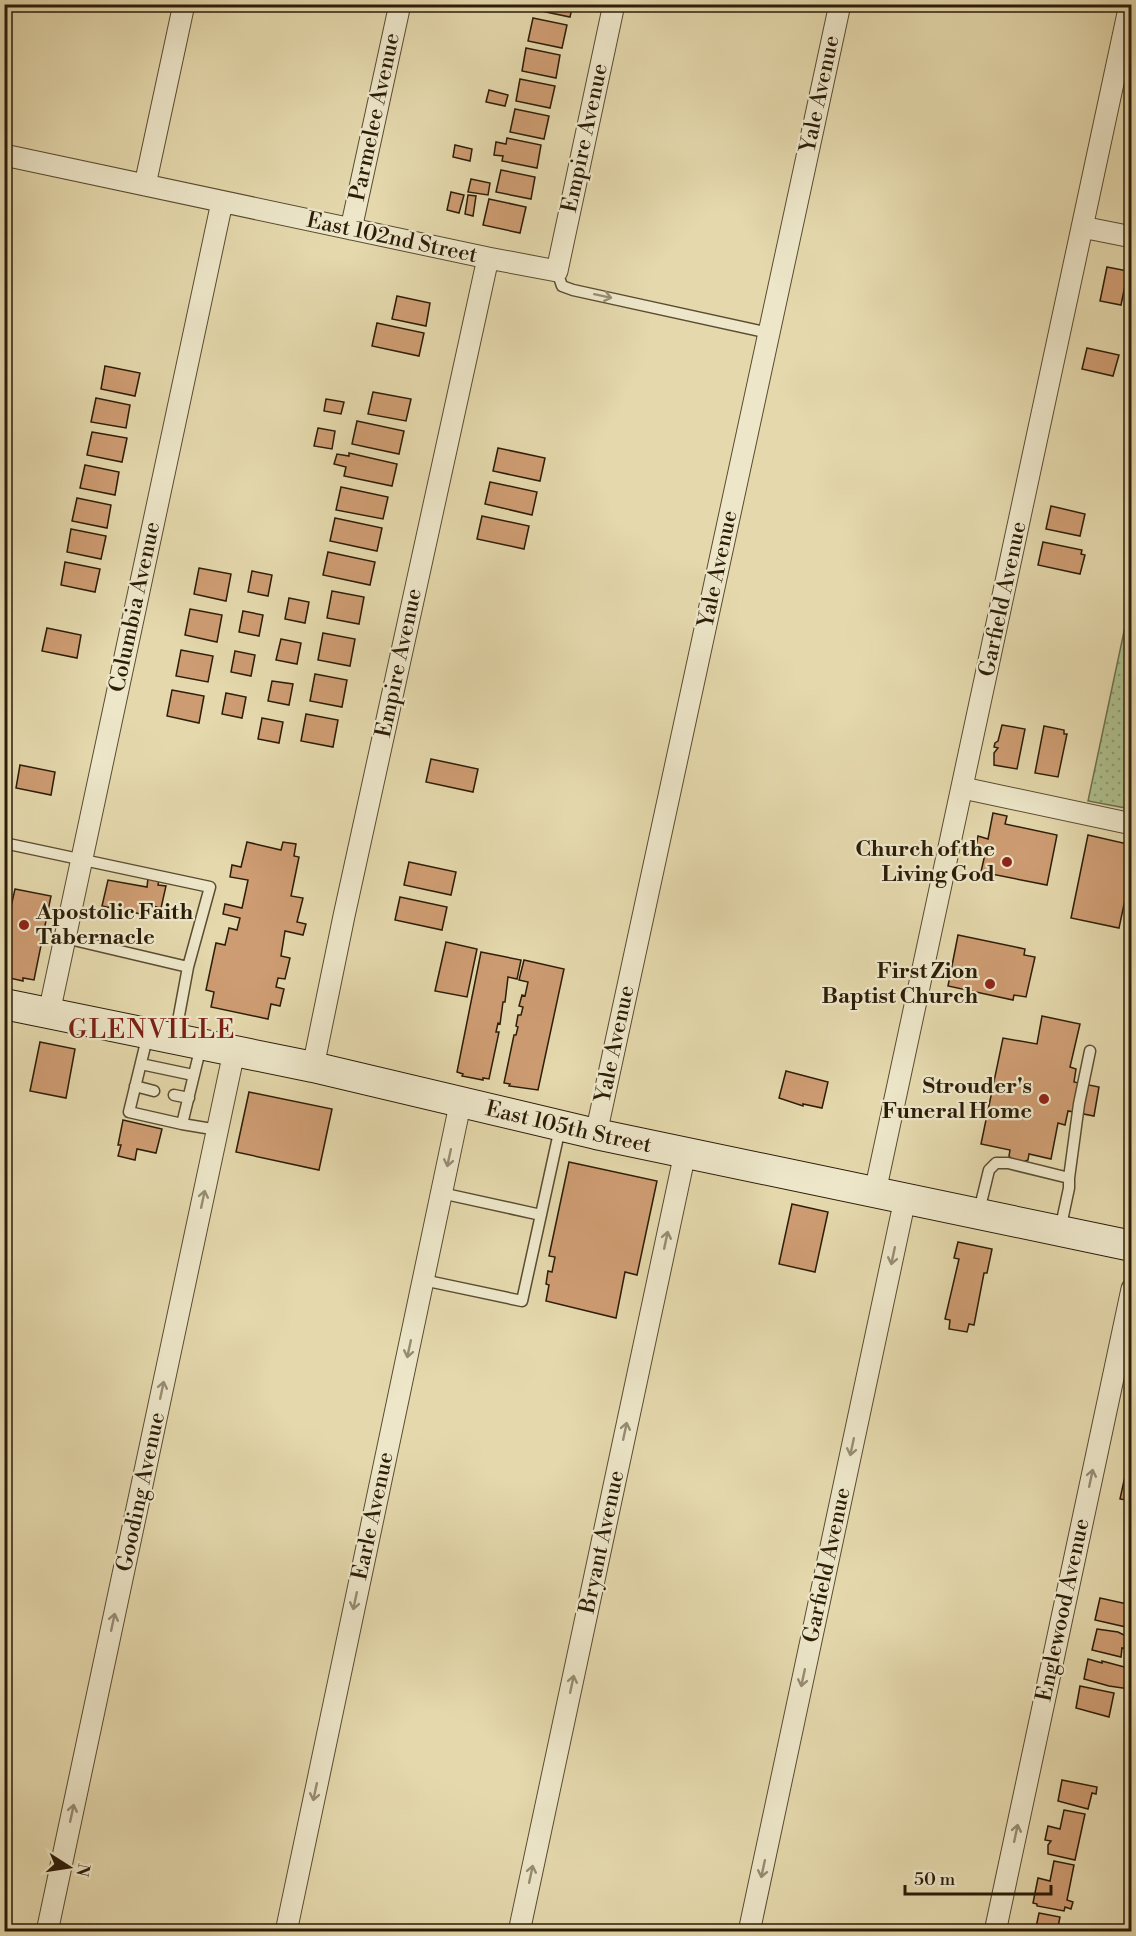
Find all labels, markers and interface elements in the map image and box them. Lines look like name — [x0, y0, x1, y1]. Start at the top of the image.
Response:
street label: Parmelee Avenue — [344, 30, 406, 204]
street label: Yale Avenue — [794, 33, 846, 156]
street label: Empire Avenue — [556, 61, 614, 215]
street label: East 102nd Street — [304, 207, 480, 269]
one-way arrow — [594, 291, 613, 303]
street label: Yale Avenue — [692, 508, 744, 631]
street label: Columbia Avenue — [104, 519, 166, 695]
street label: Garfield Avenue — [973, 519, 1033, 679]
street label: Empire Avenue — [370, 586, 428, 740]
place label: Church of the Living God — [855, 836, 995, 888]
marker: Church of the Living God — [1000, 855, 1014, 869]
place label: Apostolic Faith Tabernacle — [35, 899, 193, 951]
marker: Apostolic Faith Tabernacle — [17, 918, 31, 932]
place label: First Zion Baptist Church — [821, 958, 978, 1010]
marker: First Zion Baptist Church — [983, 977, 997, 991]
street label: Yale Avenue — [589, 983, 641, 1106]
district label: GLENVILLE — [68, 1014, 236, 1046]
place label: Strouder's Funeral Home — [882, 1073, 1032, 1125]
marker: Strouder's Funeral Home — [1037, 1092, 1051, 1106]
street label: East 105th Street — [483, 1095, 654, 1159]
one-way arrow — [442, 1148, 454, 1167]
one-way arrow — [197, 1190, 209, 1209]
one-way arrow — [661, 1231, 672, 1251]
one-way arrow — [887, 1246, 898, 1265]
one-way arrow — [402, 1339, 414, 1358]
one-way arrow — [157, 1381, 168, 1400]
street label: Gooding Avenue — [111, 1410, 171, 1574]
one-way arrow — [620, 1422, 632, 1441]
one-way arrow — [846, 1437, 858, 1456]
street label: Earle Avenue — [346, 1450, 400, 1582]
street label: Bryant Avenue — [573, 1468, 630, 1617]
one-way arrow — [1086, 1469, 1098, 1488]
street label: Garfield Avenue — [797, 1485, 857, 1645]
street label: Englewood Avenue — [1030, 1516, 1096, 1704]
one-way arrow — [349, 1591, 360, 1610]
one-way arrow — [108, 1613, 119, 1632]
one-way arrow — [797, 1668, 808, 1688]
one-way arrow — [567, 1674, 578, 1694]
one-way arrow — [309, 1782, 320, 1801]
one-way arrow — [67, 1803, 79, 1822]
one-way arrow — [1011, 1824, 1022, 1843]
north arrow — [39, 1837, 99, 1897]
scale bar — [905, 1858, 1050, 1896]
one-way arrow — [756, 1859, 768, 1878]
text: N — [72, 1862, 94, 1879]
one-way arrow — [526, 1865, 537, 1885]
text: 50 m — [914, 1868, 956, 1891]

